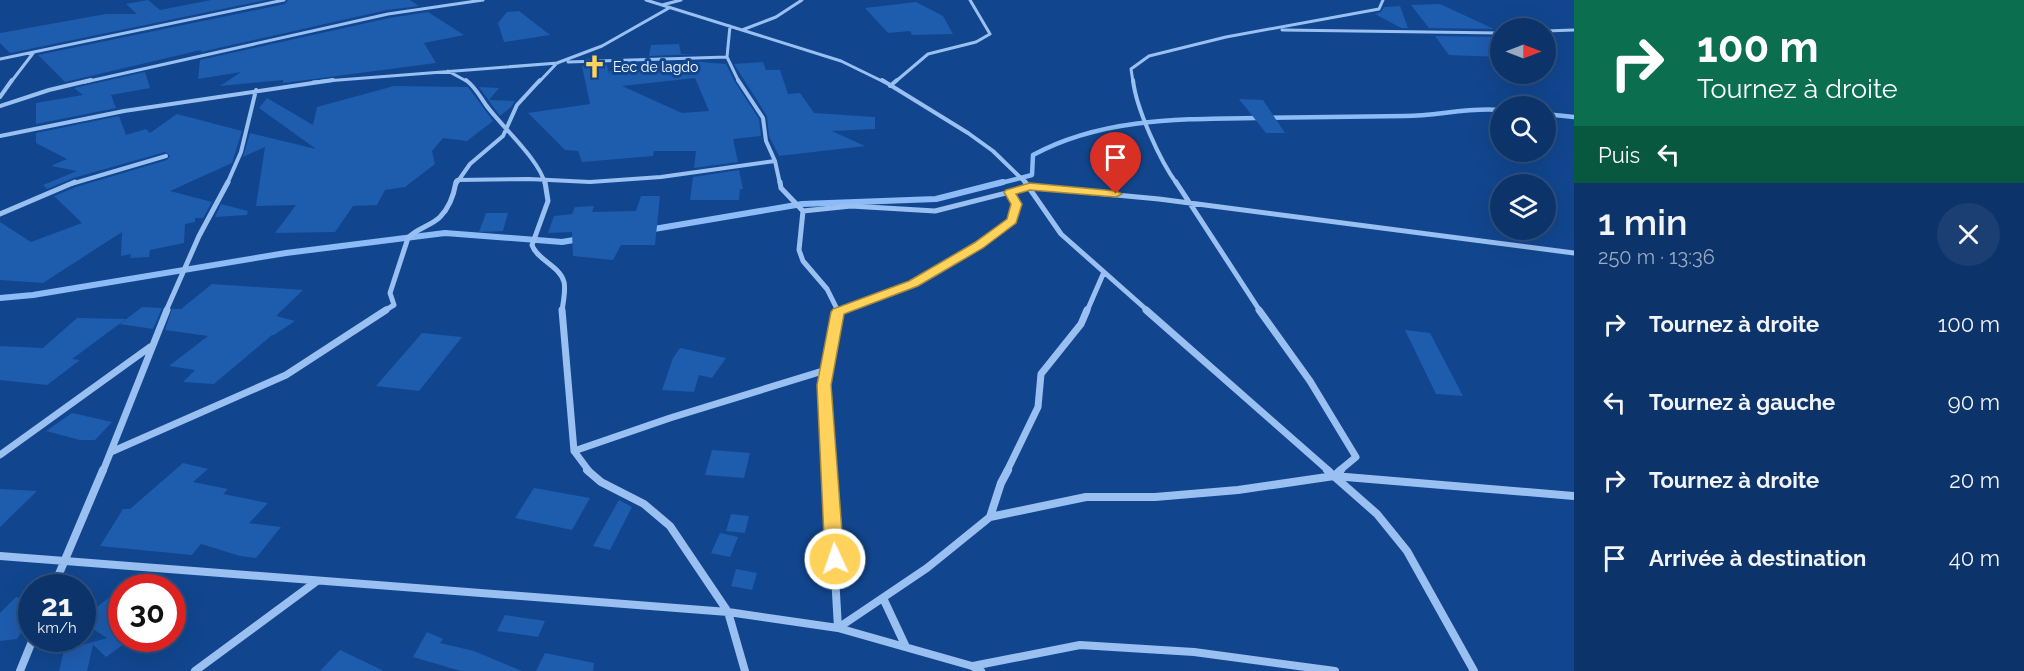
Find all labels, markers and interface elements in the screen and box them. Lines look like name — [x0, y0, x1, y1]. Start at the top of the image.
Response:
north arrow — [1490, 18, 1556, 84]
map controls — [1490, 18, 1556, 240]
text: 100 m — [1697, 23, 1819, 72]
icon: right — [1598, 24, 1676, 102]
church icon: Eec de lagdo — [582, 54, 608, 80]
place label: Eec de lagdo — [613, 59, 698, 75]
text: Tournez à droite — [1697, 73, 1898, 104]
button: search — [1490, 96, 1556, 162]
pin — [1090, 132, 1141, 194]
icon: left — [1652, 138, 1685, 171]
icon: arrive — [1099, 141, 1132, 174]
text: Puis — [1598, 142, 1640, 168]
button: layers — [1490, 174, 1556, 240]
text: 1 min — [1598, 201, 1687, 243]
button: close — [1937, 203, 2000, 266]
text: 250 m · 13:36 — [1598, 245, 1715, 269]
icon: right — [1598, 308, 1631, 341]
text: Tournez à droite — [1649, 311, 1819, 337]
text: 100 m — [1938, 311, 2000, 337]
icon: left — [1598, 386, 1631, 419]
text: Tournez à gauche — [1649, 389, 1835, 415]
text: 90 m — [1948, 389, 2000, 415]
icon: right — [1598, 464, 1631, 497]
text: Tournez à droite — [1649, 467, 1819, 493]
text: 20 m — [1949, 467, 2000, 493]
position arrow — [803, 527, 867, 591]
icon: arrive — [1598, 542, 1631, 575]
text: Arrivée à destination — [1649, 545, 1866, 571]
text: 40 m — [1949, 545, 2000, 571]
speed limit sign: 30 — [108, 574, 186, 652]
text: 21 — [41, 588, 73, 623]
text: km/h — [37, 619, 77, 637]

